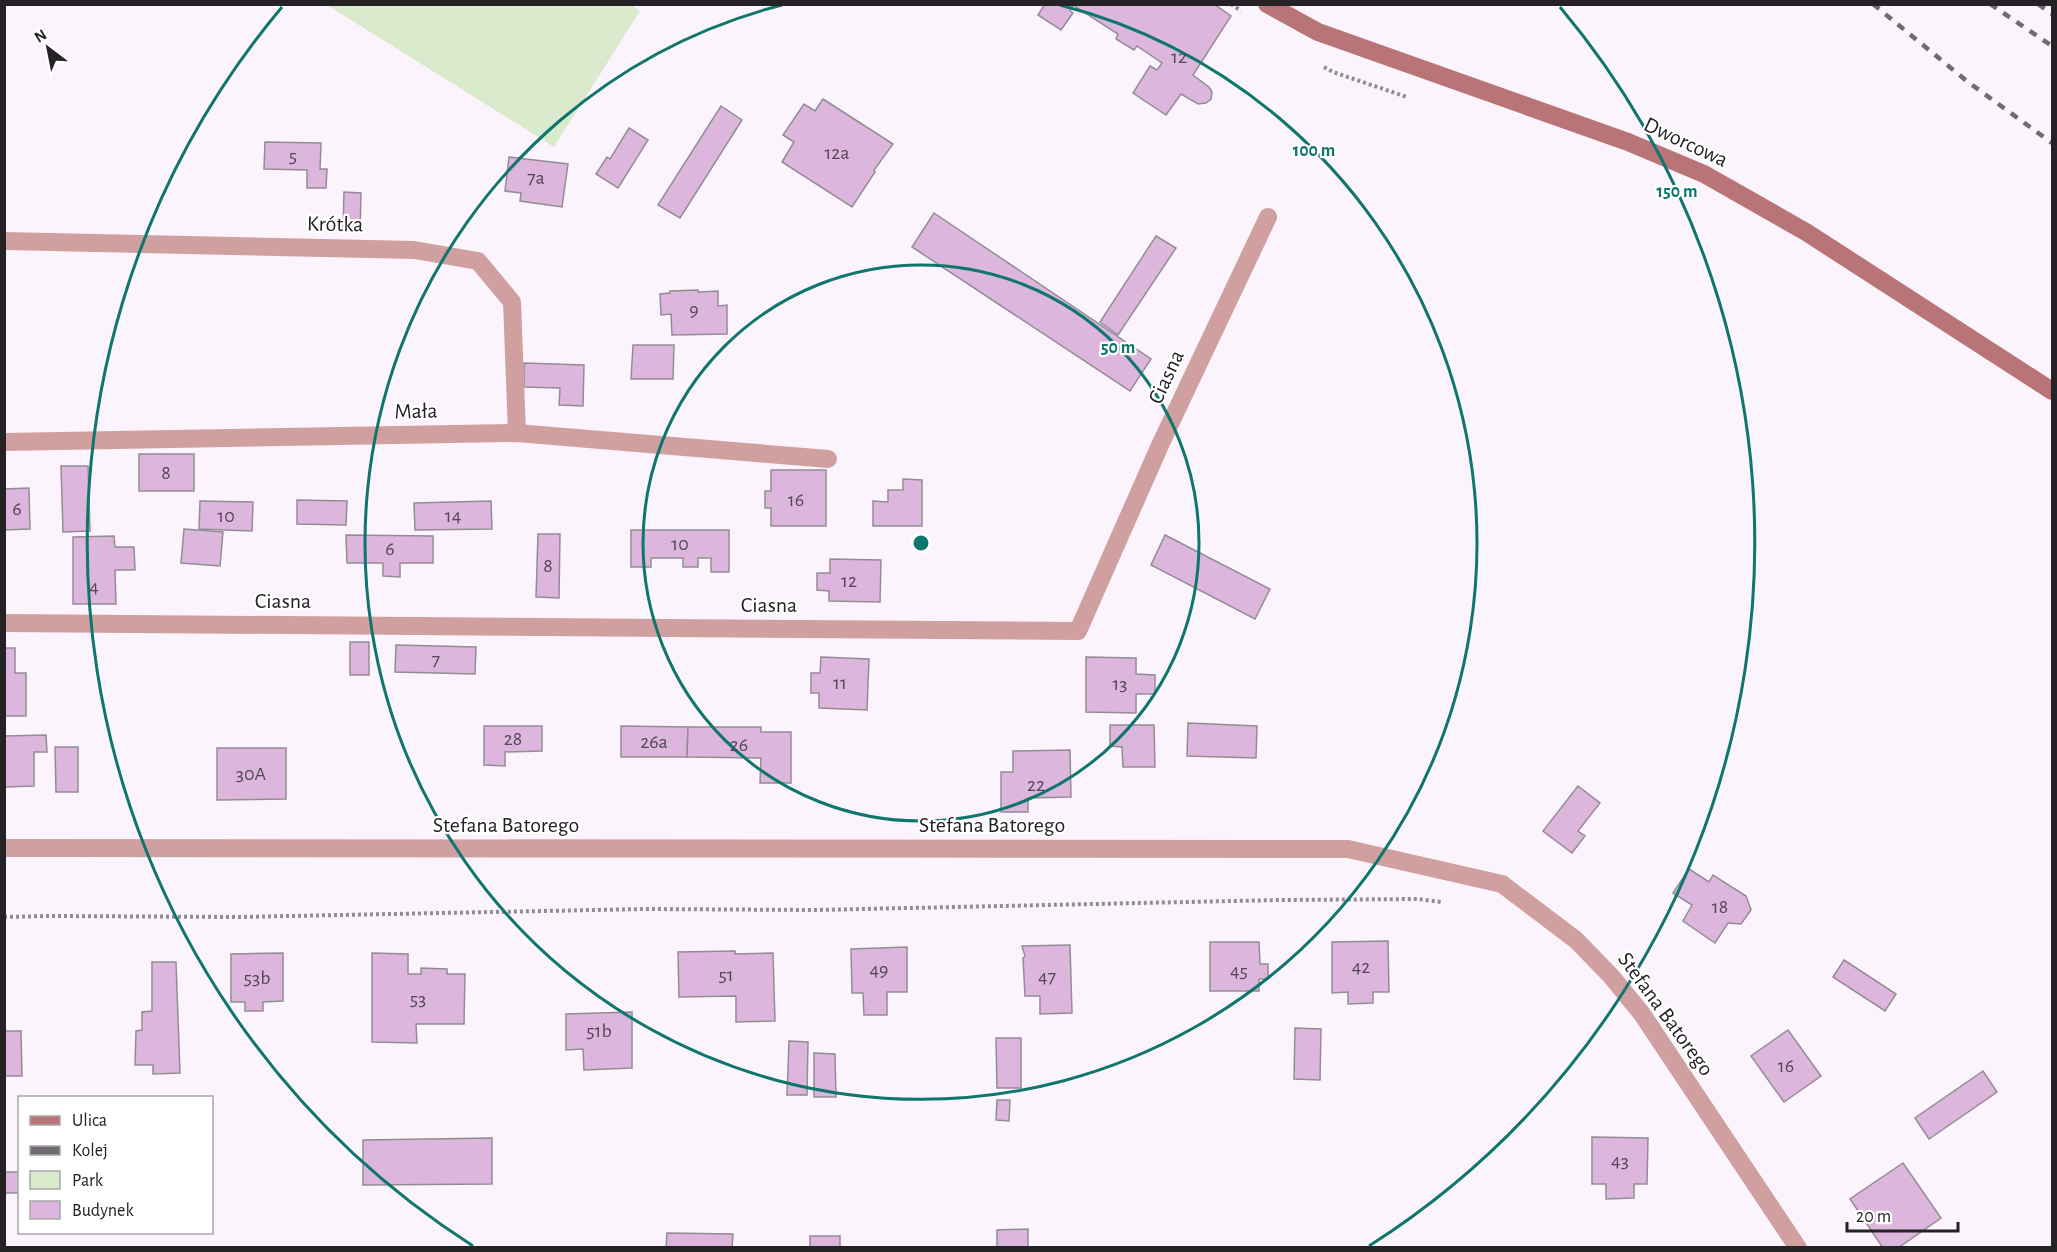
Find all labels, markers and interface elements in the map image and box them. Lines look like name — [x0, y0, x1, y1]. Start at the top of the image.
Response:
north arrow — [18, 18, 78, 78]
text: N — [32, 26, 50, 46]
house number: 12 — [1171, 47, 1187, 67]
street label: Dworcowa — [1641, 113, 1731, 171]
text: 100 m — [1293, 142, 1335, 160]
house number: 12a — [824, 143, 850, 163]
house number: 5 — [289, 146, 297, 166]
house number: 7a — [527, 168, 545, 188]
text: 150 m — [1657, 183, 1697, 201]
street label: Krótka — [307, 213, 363, 235]
house number: 9 — [689, 300, 699, 320]
text: 50 m — [1101, 339, 1135, 357]
street label: Ciasna — [1144, 347, 1188, 407]
street label: Mała — [394, 400, 438, 422]
house number: 8 — [161, 463, 171, 483]
house number: 16 — [788, 490, 804, 510]
house number: 6 — [12, 499, 22, 519]
house number: 10 — [217, 506, 235, 526]
house number: 14 — [445, 506, 461, 526]
centre of rings — [911, 533, 931, 553]
house number: 10 — [671, 534, 689, 554]
house number: 6 — [385, 539, 395, 559]
house number: 8 — [543, 556, 553, 576]
house number: 12 — [841, 571, 857, 591]
house number: 4 — [89, 577, 99, 597]
street label: Ciasna — [255, 590, 311, 612]
street label: Ciasna — [741, 594, 797, 616]
house number: 7 — [432, 650, 440, 670]
house number: 11 — [833, 673, 847, 693]
house number: 13 — [1112, 674, 1128, 694]
house number: 28 — [504, 729, 522, 749]
house number: 26a — [640, 732, 668, 752]
house number: 26 — [730, 735, 748, 755]
house number: 30A — [236, 764, 267, 784]
house number: 22 — [1027, 775, 1045, 795]
street label: Stefana Batorego — [433, 814, 579, 836]
street label: Stefana Batorego — [919, 814, 1065, 836]
house number: 18 — [1712, 897, 1728, 917]
street label: Stefana Batorego — [1614, 948, 1718, 1080]
house number: 42 — [1352, 957, 1370, 977]
house number: 49 — [869, 960, 889, 980]
house number: 45 — [1230, 961, 1248, 981]
house number: 51 — [718, 965, 734, 985]
house number: 47 — [1038, 967, 1056, 987]
house number: 53b — [244, 968, 270, 988]
house number: 53 — [410, 989, 426, 1009]
house number: 51b — [586, 1021, 612, 1041]
house number: 16 — [1778, 1056, 1794, 1076]
legend — [18, 1096, 213, 1234]
text: Ulica — [72, 1112, 107, 1130]
text: Kolej — [72, 1142, 108, 1160]
house number: 43 — [1611, 1151, 1629, 1171]
text: Park — [72, 1172, 104, 1190]
scale bar — [1847, 1195, 1958, 1233]
text: Budynek — [72, 1202, 134, 1220]
text: 20 m — [1856, 1208, 1891, 1226]

